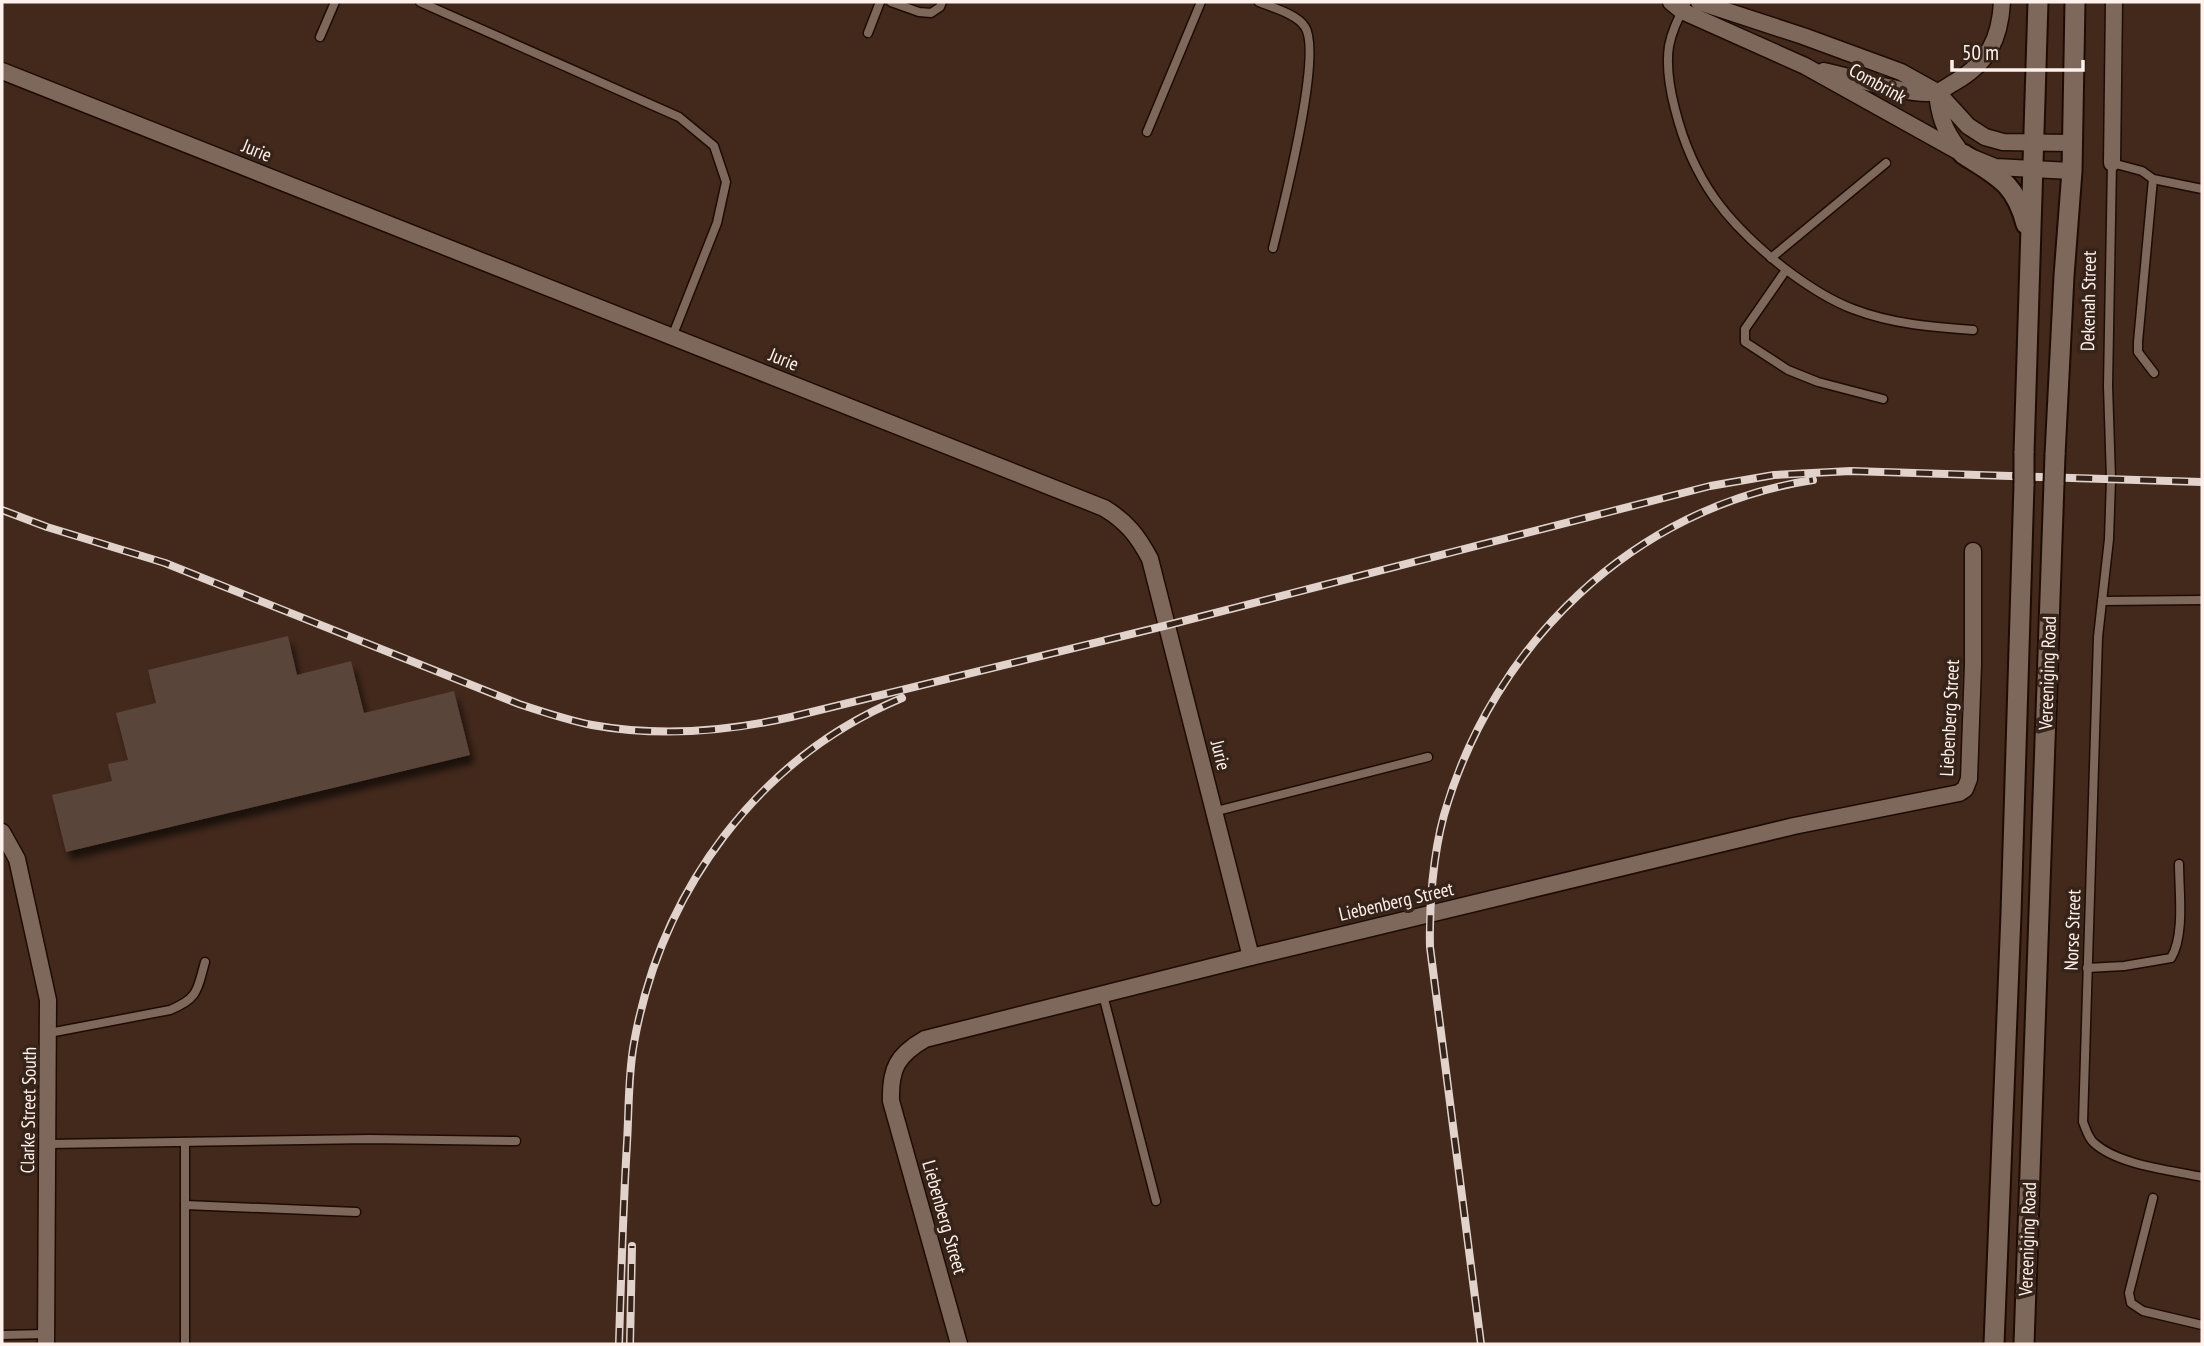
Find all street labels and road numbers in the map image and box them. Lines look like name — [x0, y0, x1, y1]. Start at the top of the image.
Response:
street label: Combrink — [1845, 57, 1911, 109]
street label: Jurie — [238, 133, 276, 167]
street label: Dekenah Street — [2075, 250, 2101, 351]
street label: Jurie — [765, 342, 803, 376]
street label: Vereeniging Road — [2033, 615, 2061, 732]
street label: Liebenberg Street — [1934, 658, 1964, 777]
street label: Jurie — [1205, 737, 1236, 773]
street label: Liebenberg Street — [1336, 876, 1457, 926]
street label: Norse Street — [2059, 888, 2085, 971]
street label: Clarke Street South — [15, 1047, 41, 1173]
street label: Liebenberg Street — [917, 1157, 973, 1277]
street label: Vereeniging Road — [2013, 1181, 2041, 1298]

